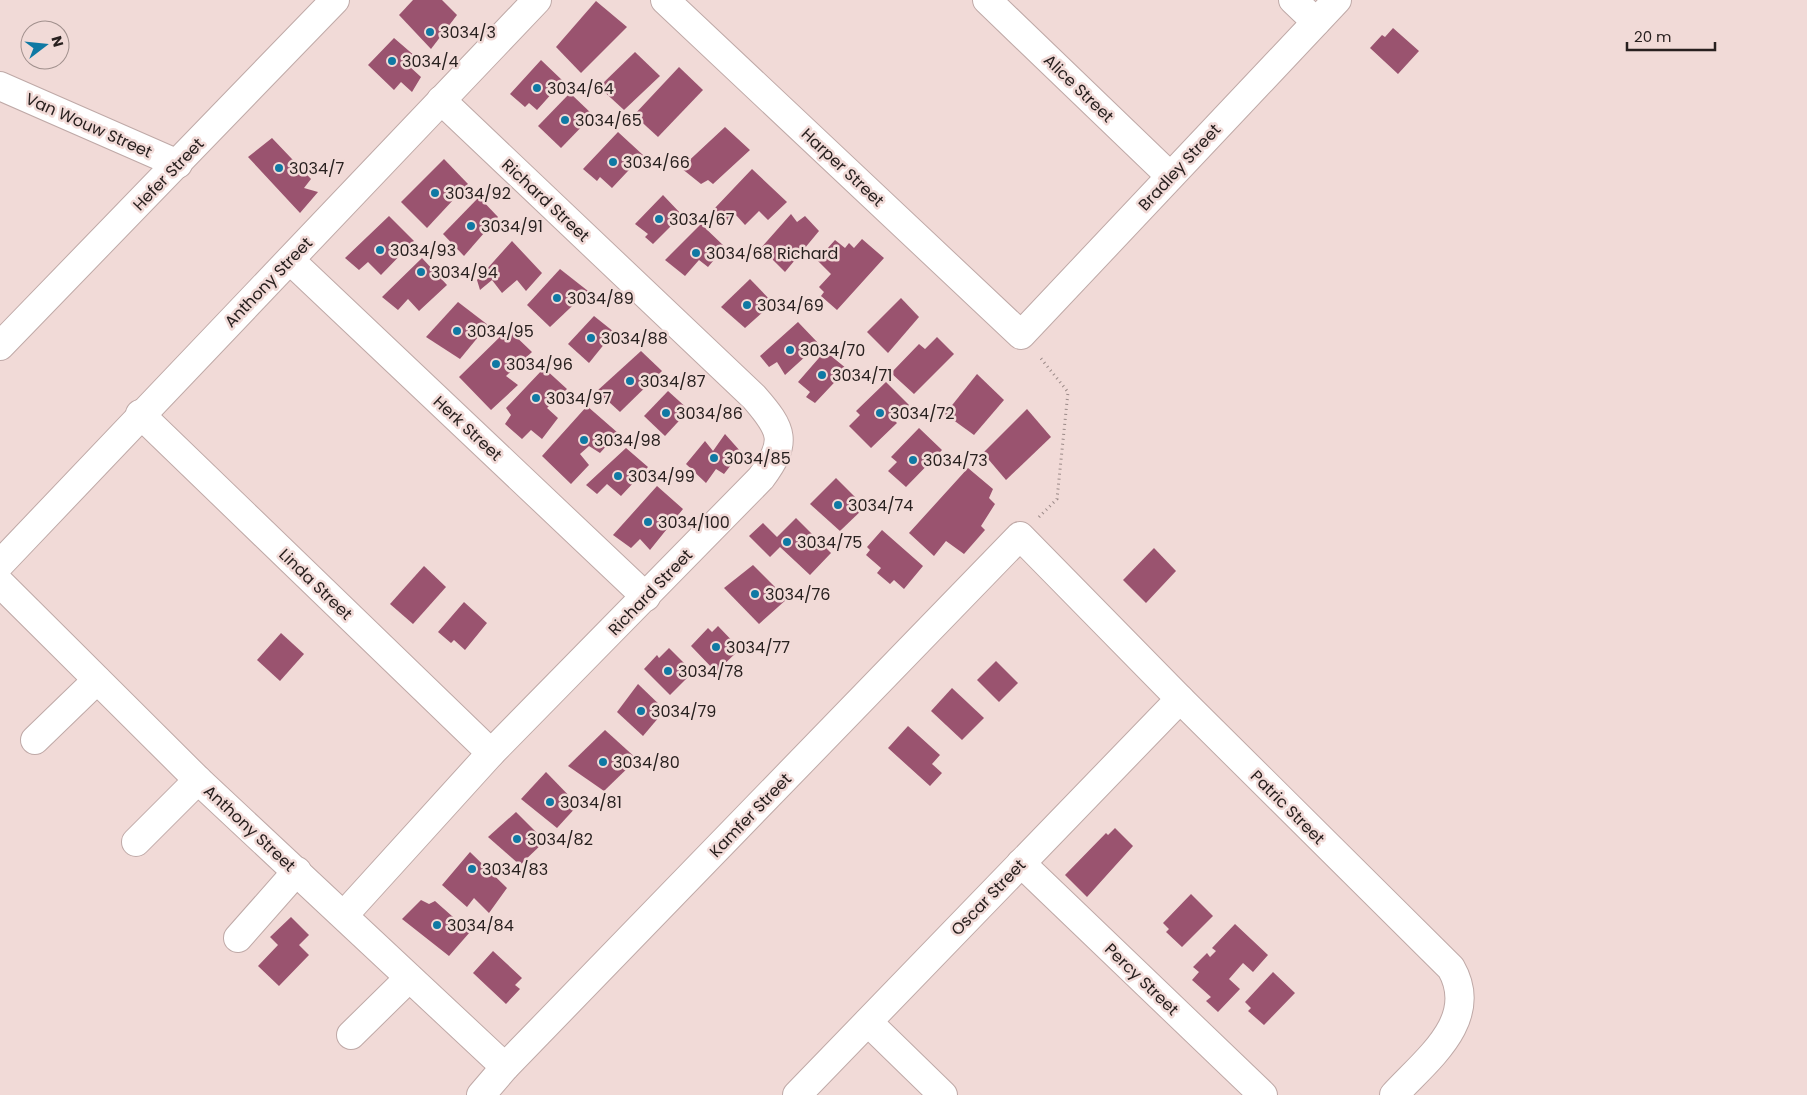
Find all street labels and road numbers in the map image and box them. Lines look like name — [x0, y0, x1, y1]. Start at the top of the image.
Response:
street label: Alice Street — [1039, 49, 1119, 128]
street label: Van Wouw Street — [22, 87, 156, 164]
street label: Bradley Street — [1133, 119, 1226, 216]
street label: Harper Street — [796, 123, 889, 212]
street label: Hefer Street — [128, 133, 209, 216]
street label: Richard Street — [497, 154, 595, 247]
street label: Anthony Street — [219, 232, 318, 333]
street label: Herk Street — [428, 391, 507, 466]
street label: Linda Street — [274, 543, 358, 625]
street label: Richard Street — [603, 544, 698, 641]
street label: Patric Street — [1245, 765, 1330, 850]
street label: Kamfer Street — [704, 768, 797, 863]
street label: Anthony Street — [199, 780, 301, 877]
street label: Oscar Street — [946, 854, 1031, 941]
street label: Percy Street — [1099, 938, 1184, 1021]

